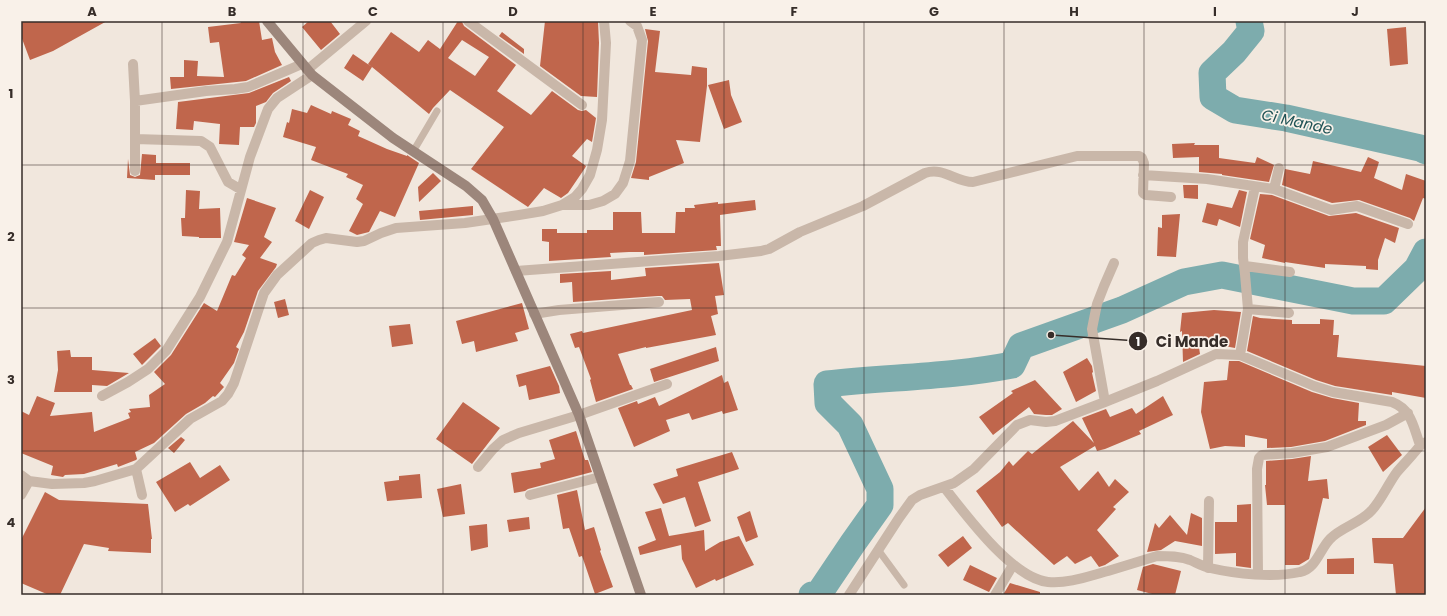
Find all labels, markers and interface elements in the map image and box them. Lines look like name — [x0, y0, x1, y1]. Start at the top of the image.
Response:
text: A — [87, 2, 97, 21]
text: B — [228, 2, 237, 21]
text: C — [368, 2, 378, 21]
text: D — [508, 2, 518, 21]
text: E — [649, 2, 657, 21]
text: F — [790, 2, 798, 21]
text: G — [929, 2, 939, 21]
text: H — [1069, 2, 1079, 21]
text: I — [1213, 2, 1217, 21]
text: J — [1351, 2, 1359, 21]
text: 1 — [9, 84, 13, 103]
water label: Ci Mande — [1260, 104, 1334, 139]
text: 2 — [7, 227, 15, 246]
callout: Ci Mande — [1128, 328, 1237, 355]
text: Ci Mande — [1156, 331, 1228, 352]
text: 1 — [1136, 333, 1140, 350]
text: 3 — [7, 370, 15, 389]
text: 4 — [7, 513, 16, 532]

